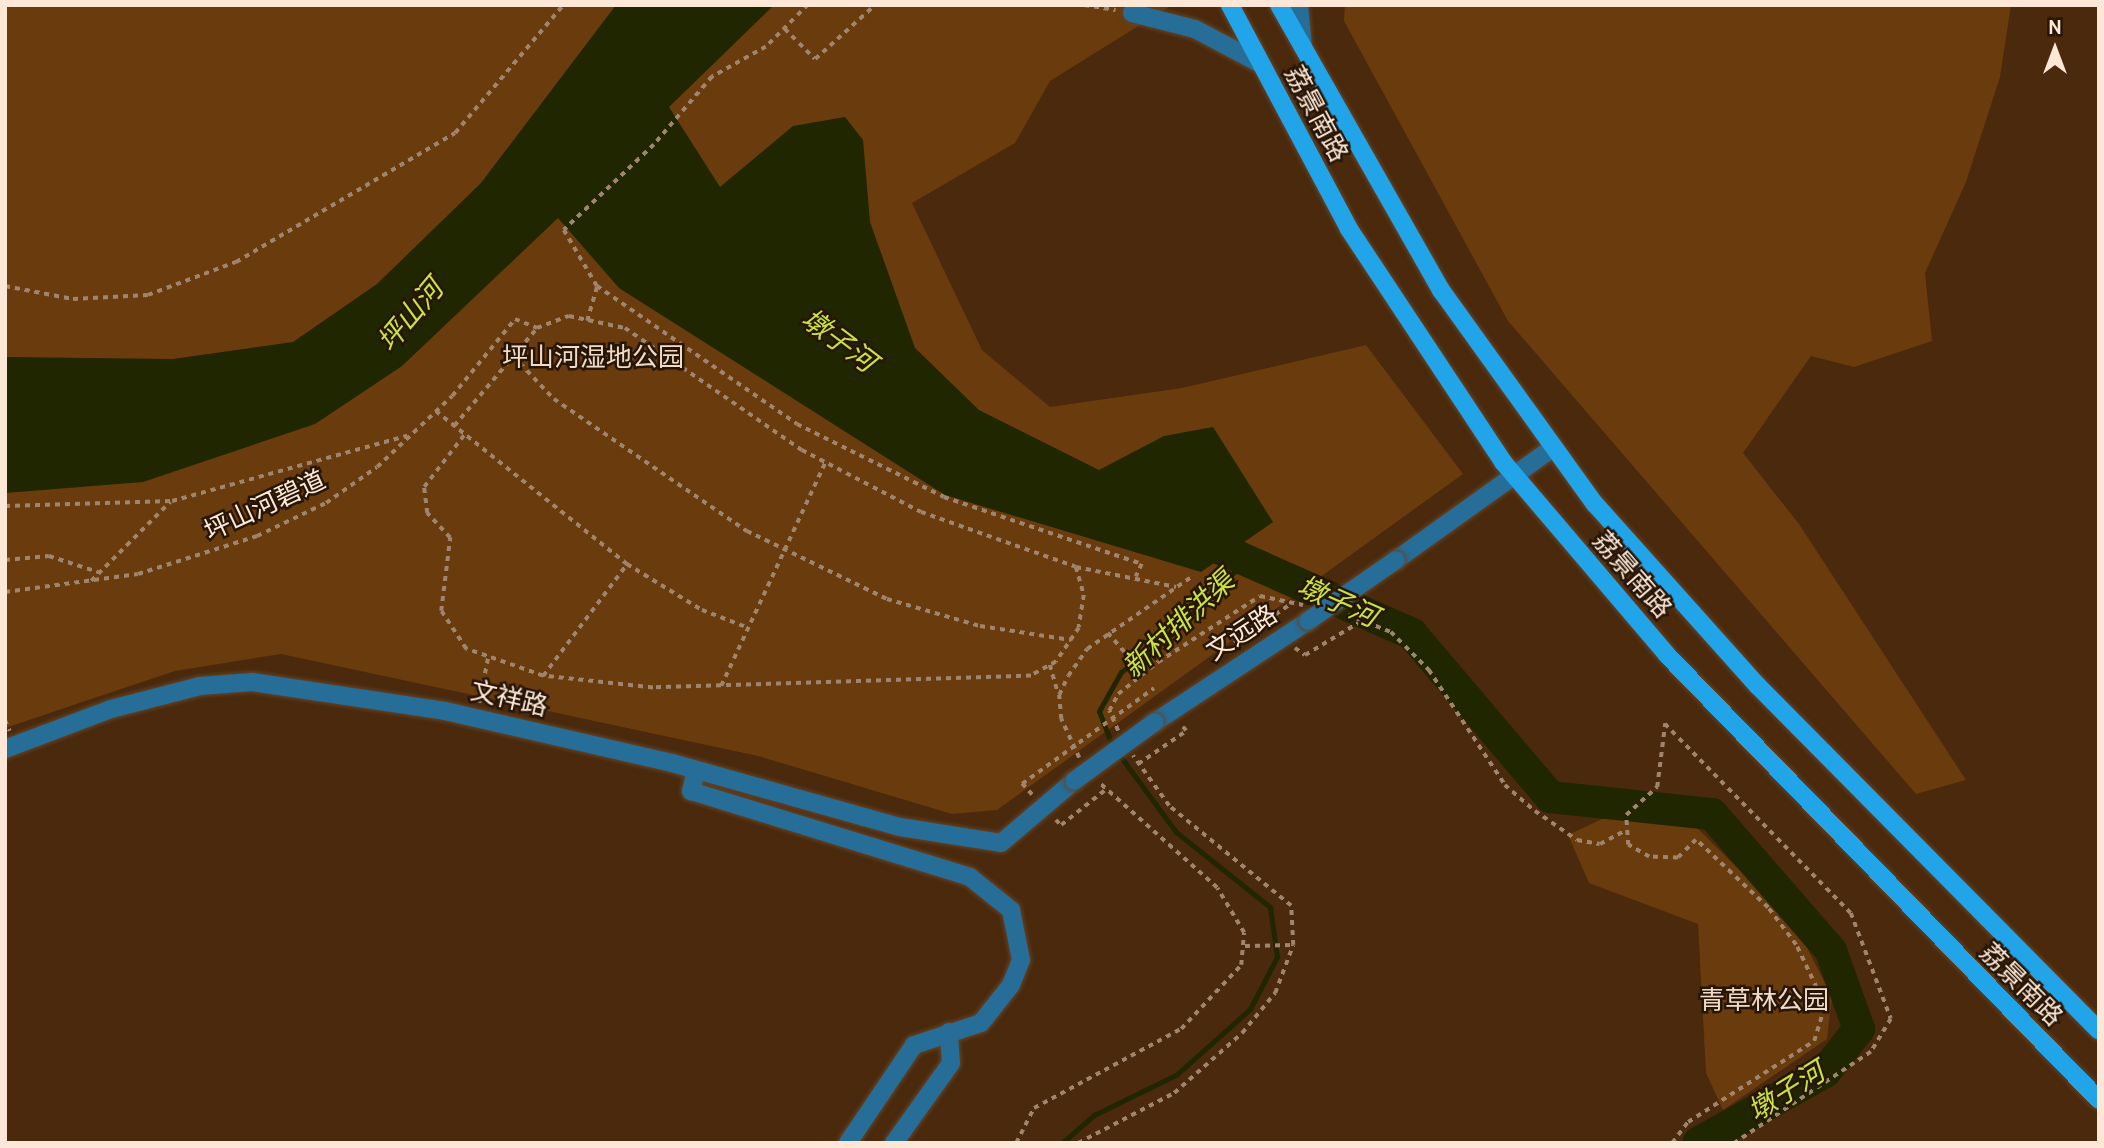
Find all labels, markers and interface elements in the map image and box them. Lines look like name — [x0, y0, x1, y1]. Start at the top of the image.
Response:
north arrow — [2020, 14, 2090, 84]
text: N — [2048, 16, 2062, 39]
street label: 荔景南路 — [1278, 61, 1354, 167]
water label: 坪山河 — [370, 272, 450, 358]
water label: 墩子河 — [795, 301, 883, 379]
park label: 坪山河湿地公园 — [502, 342, 684, 374]
street label: 坪山河碧道 — [199, 464, 331, 548]
street label: 荔景南路 — [1586, 526, 1678, 624]
water label: 新村排洪渠 — [1115, 564, 1241, 684]
water label: 墩子河 — [1293, 569, 1383, 633]
street label: 文远路 — [1201, 599, 1283, 667]
street label: 文祥路 — [467, 675, 551, 723]
street label: 荔景南路 — [1973, 937, 2069, 1033]
park label: 青草林公园 — [1699, 985, 1829, 1017]
water label: 墩子河 — [1741, 1054, 1831, 1128]

